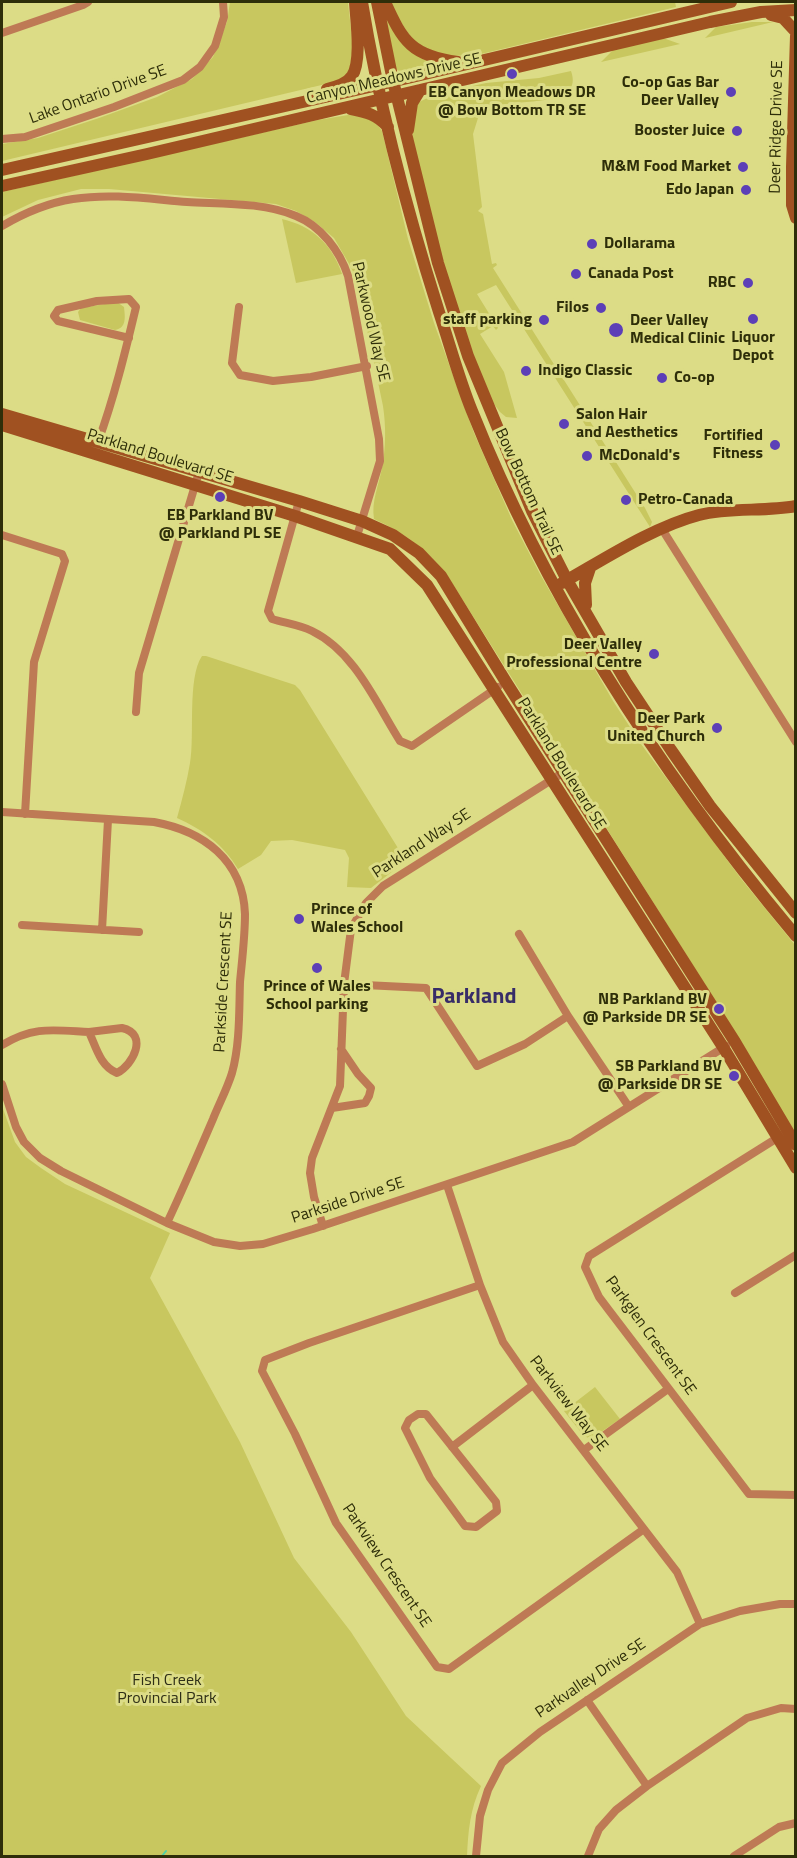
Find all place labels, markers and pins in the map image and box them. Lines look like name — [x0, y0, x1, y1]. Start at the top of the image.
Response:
marker: EB Canyon Meadows DR @ Bow Bottom TR SE — [505, 67, 519, 81]
place label: Co-op Gas Bar Deer Valley — [622, 73, 719, 111]
place label: EB Canyon Meadows DR @ Bow Bottom TR SE — [428, 83, 596, 121]
marker: Co-op Gas Bar Deer Valley — [724, 85, 738, 99]
place label: Booster Juice — [634, 121, 725, 141]
marker: Booster Juice — [730, 124, 744, 138]
place label: M&M Food Market — [601, 157, 731, 177]
marker: M&M Food Market — [736, 160, 750, 174]
place label: Edo Japan — [666, 180, 734, 200]
marker: Edo Japan — [739, 183, 753, 197]
place label: Dollarama — [604, 234, 675, 254]
marker: Dollarama — [585, 237, 599, 251]
place label: Canada Post — [588, 264, 674, 284]
marker: Canada Post — [569, 267, 583, 281]
place label: RBC — [708, 273, 736, 293]
marker: RBC — [741, 276, 755, 290]
place label: Filos — [556, 298, 589, 318]
marker: Filos — [594, 301, 608, 315]
place label: staff parking — [443, 310, 532, 330]
place label: Deer Valley Medical Clinic — [630, 311, 725, 349]
marker: Liquor Depot — [746, 312, 760, 326]
marker: staff parking — [537, 313, 551, 327]
marker: Deer Valley Medical Clinic — [607, 321, 625, 339]
place label: Liquor Depot — [731, 328, 775, 366]
place label: Indigo Classic — [538, 361, 632, 381]
marker: Indigo Classic — [519, 364, 533, 378]
place label: Co-op — [674, 368, 715, 388]
marker: Co-op — [655, 371, 669, 385]
place label: Salon Hair and Aesthetics — [576, 405, 678, 443]
marker: Salon Hair and Aesthetics — [557, 417, 571, 431]
place label: Fortified Fitness — [704, 426, 763, 464]
marker: Fortified Fitness — [768, 438, 782, 452]
place label: McDonald's — [599, 446, 680, 466]
marker: McDonald's — [580, 449, 594, 463]
marker: EB Parkland BV @ Parkland PL SE — [213, 490, 227, 504]
place label: Petro-Canada — [638, 490, 733, 510]
marker: Petro-Canada — [619, 493, 633, 507]
place label: EB Parkland BV @ Parkland PL SE — [159, 506, 281, 544]
place label: Deer Valley Professional Centre — [506, 635, 642, 673]
marker: Deer Valley Professional Centre — [647, 647, 661, 661]
place label: Deer Park United Church — [607, 709, 705, 747]
marker: Deer Park United Church — [710, 721, 724, 735]
place label: Prince of Wales School — [311, 900, 403, 938]
marker: Prince of Wales School — [292, 912, 306, 926]
marker: Prince of Wales School parking — [310, 961, 324, 975]
place label: Prince of Wales School parking — [263, 977, 371, 1015]
place label: NB Parkland BV @ Parkside DR SE — [583, 990, 707, 1028]
marker: NB Parkland BV @ Parkside DR SE — [712, 1002, 726, 1016]
place label: SB Parkland BV @ Parkside DR SE — [598, 1057, 722, 1095]
marker: SB Parkland BV @ Parkside DR SE — [727, 1069, 741, 1083]

